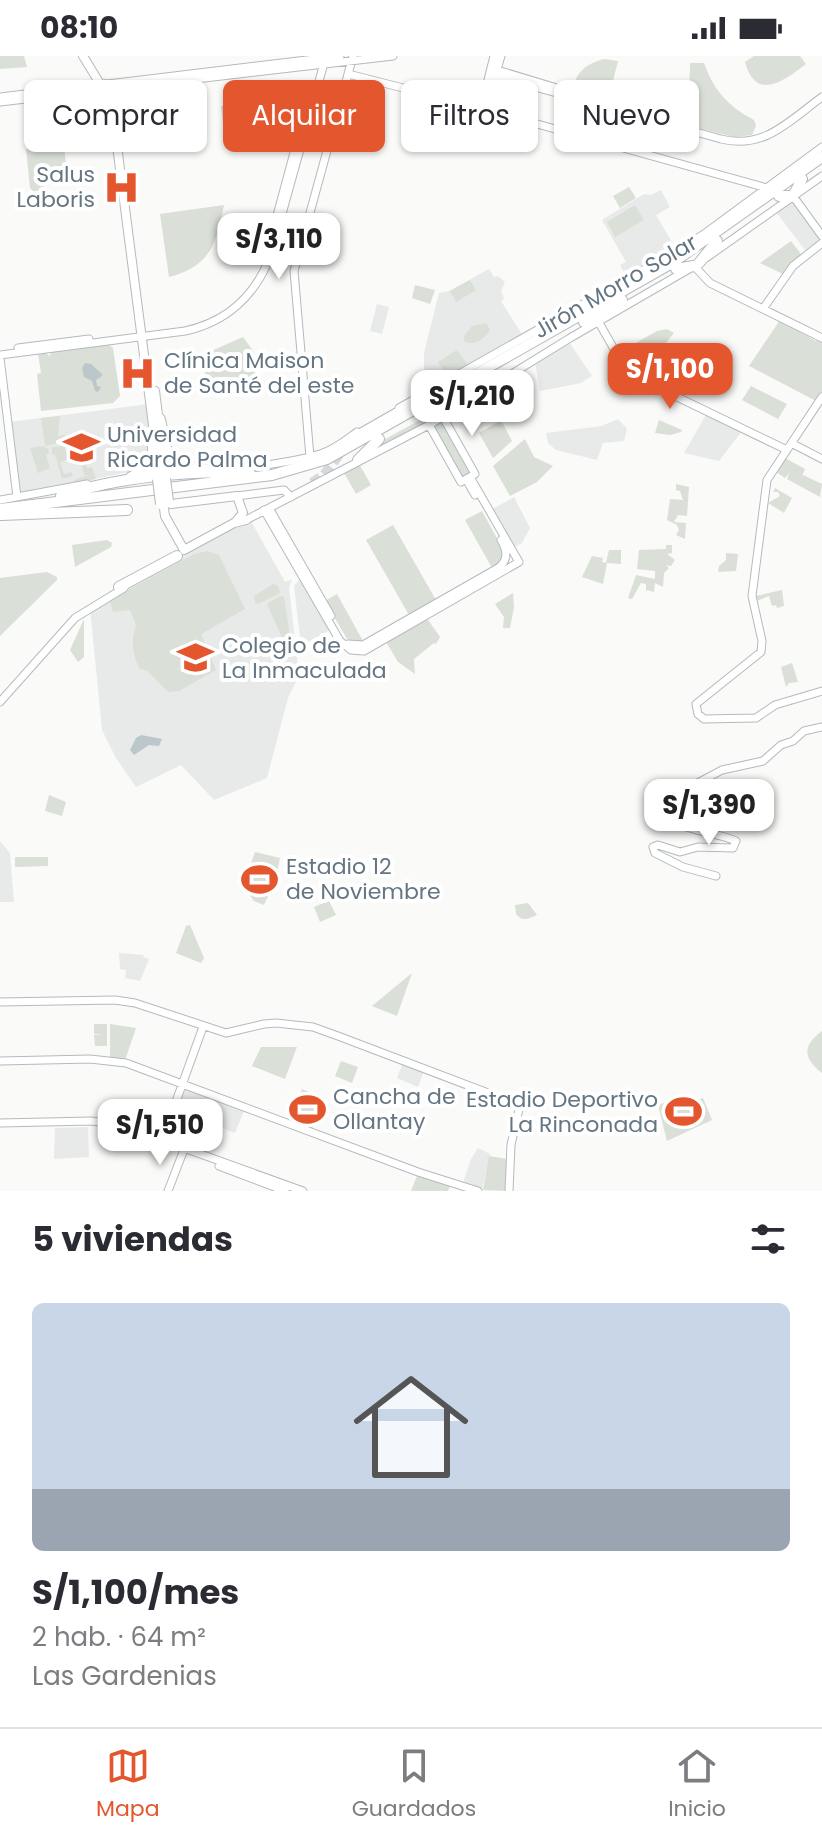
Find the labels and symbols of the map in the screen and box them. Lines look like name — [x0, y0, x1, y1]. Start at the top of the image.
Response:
place label: Salus Laboris — [17, 159, 95, 215]
hospital icon: Salus Laboris — [102, 168, 140, 206]
pin: S/3,110 — [205, 213, 353, 281]
street label: Jirón Morro Solar — [528, 227, 703, 346]
pin: S/1,100 — [596, 343, 744, 411]
place label: Clínica Maison de Santé del este — [164, 345, 354, 401]
hospital icon: Clínica Maison de Santé del este — [119, 354, 157, 392]
pin: S/1,210 — [398, 370, 546, 438]
place label: Universidad Ricardo Palma — [107, 419, 268, 475]
school or university icon: Universidad Ricardo Palma — [62, 428, 100, 466]
place label: Colegio de La Inmaculada — [222, 630, 387, 686]
school or university icon: Colegio de La Inmaculada — [177, 639, 215, 677]
pin: S/1,390 — [635, 779, 783, 847]
place label: Estadio 12 de Noviembre — [286, 851, 441, 907]
sports icon: Estadio 12 de Noviembre — [241, 860, 279, 898]
place label: Cancha de Ollantay — [333, 1081, 456, 1137]
place label: Estadio Deportivo La Rinconada — [466, 1084, 658, 1140]
sports icon: Cancha de Ollantay — [288, 1090, 326, 1128]
sports icon: Estadio Deportivo La Rinconada — [665, 1093, 703, 1131]
pin: S/1,510 — [86, 1099, 234, 1167]

